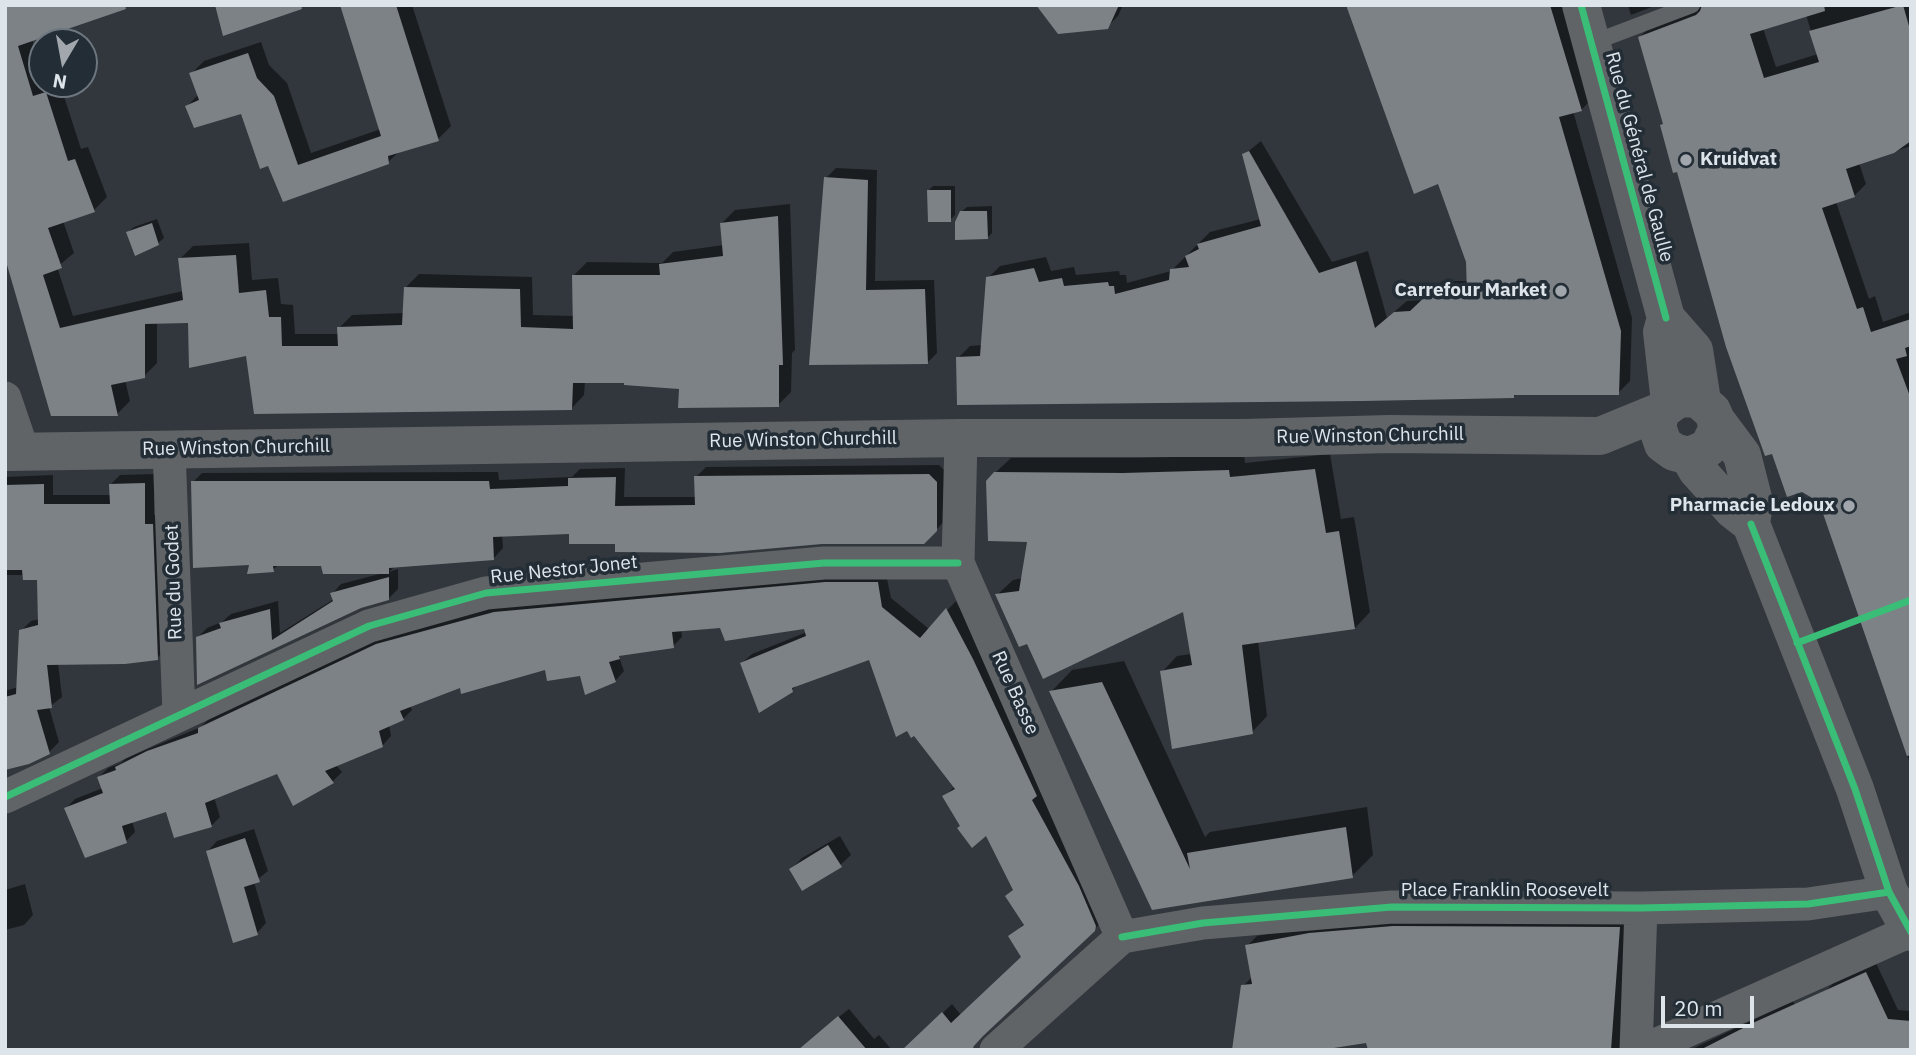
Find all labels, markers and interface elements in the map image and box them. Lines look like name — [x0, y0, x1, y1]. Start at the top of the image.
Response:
north arrow — [28, 28, 98, 98]
street label: Rue du Général de Gaulle — [1600, 50, 1678, 264]
text: N — [51, 69, 69, 95]
place label: Kruidvat — [1700, 149, 1777, 171]
marker: Kruidvat — [1678, 152, 1694, 168]
place label: Carrefour Market — [1394, 280, 1547, 302]
marker: Carrefour Market — [1553, 283, 1569, 299]
street label: Rue Winston Churchill — [1276, 423, 1464, 449]
street label: Rue Winston Churchill — [709, 427, 897, 453]
street label: Rue Winston Churchill — [142, 435, 330, 461]
place label: Pharmacie Ledoux — [1670, 495, 1835, 517]
marker: Pharmacie Ledoux — [1841, 498, 1857, 514]
street label: Rue du Godet — [161, 524, 187, 640]
street label: Rue Nestor Jonet — [489, 551, 639, 589]
street label: Rue Basse — [986, 648, 1044, 738]
street label: Place Franklin Roosevelt — [1401, 880, 1609, 902]
scale bar — [1664, 982, 1757, 1026]
text: 20 m — [1674, 994, 1723, 1022]

